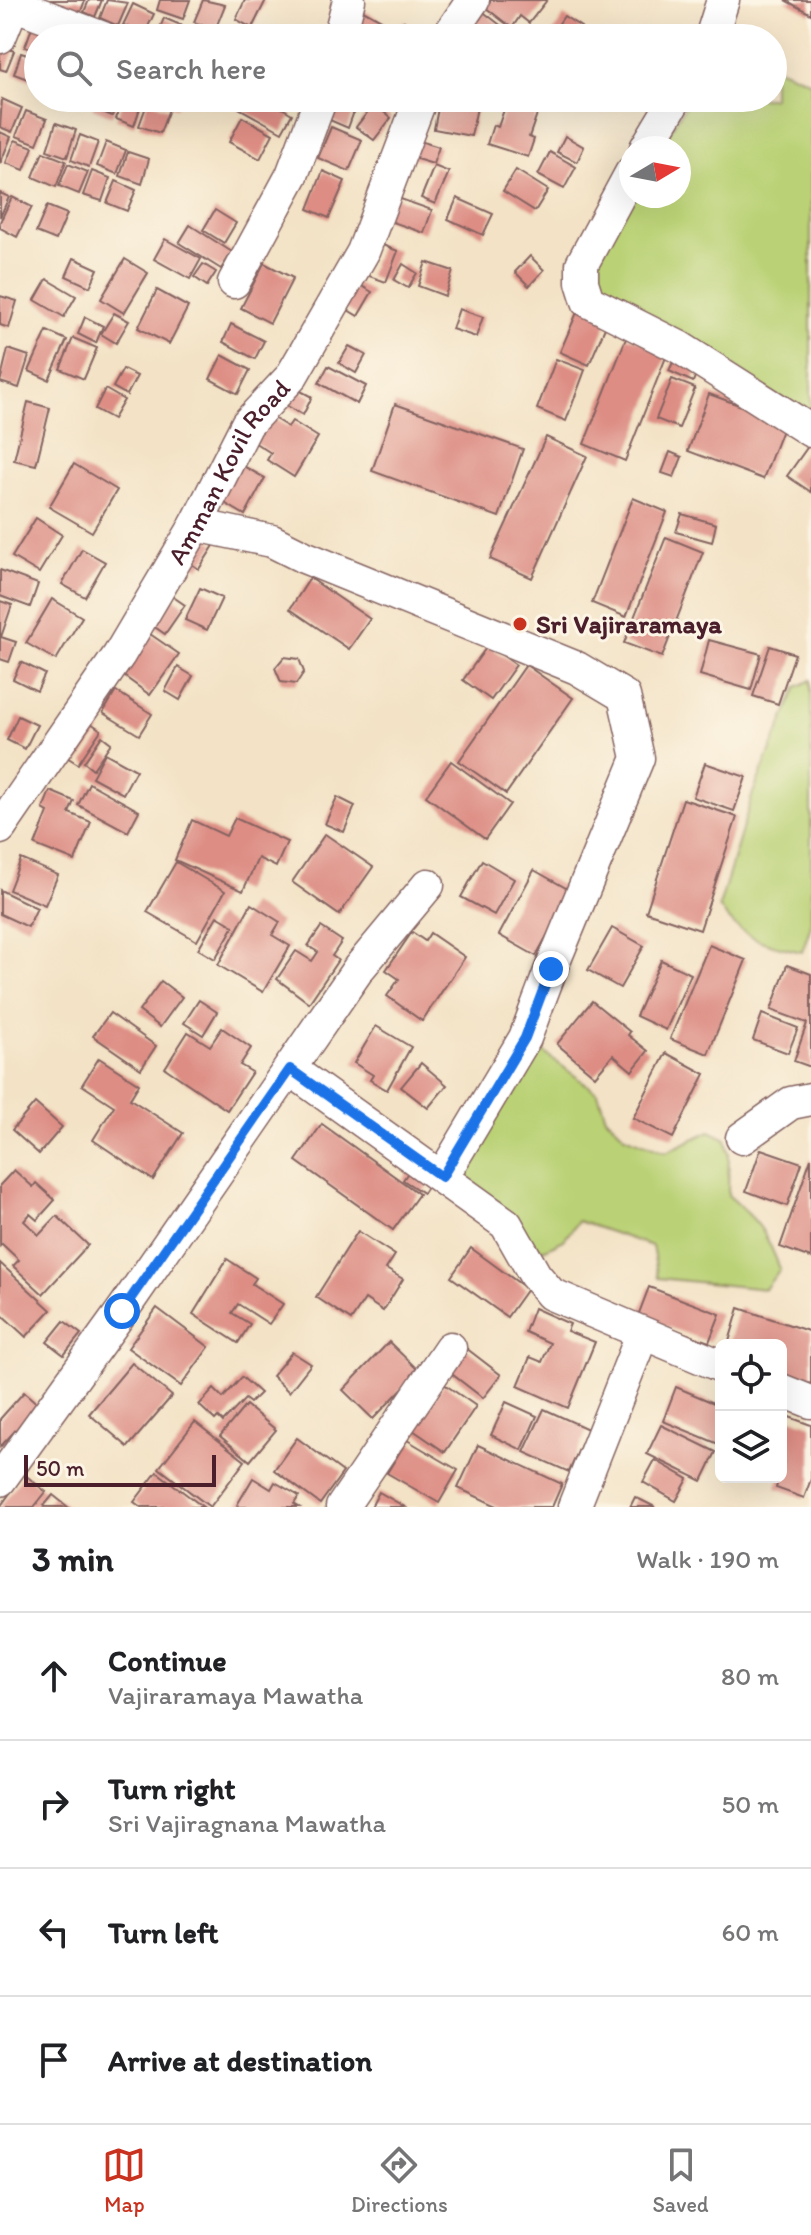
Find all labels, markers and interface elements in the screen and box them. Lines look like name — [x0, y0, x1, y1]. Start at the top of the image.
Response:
search box — [24, 24, 787, 112]
icon: search — [52, 46, 96, 90]
text: Search here — [116, 50, 266, 87]
north arrow — [619, 136, 691, 208]
street label: Amman Kovil Road — [160, 372, 297, 570]
place label: Sri Vajiraramaya — [536, 608, 722, 640]
marker: Sri Vajiraramaya — [511, 615, 529, 633]
route end — [533, 951, 569, 987]
route start — [104, 1293, 140, 1329]
map controls — [715, 1339, 787, 1483]
button: locate — [715, 1339, 787, 1411]
button: layers — [715, 1411, 787, 1483]
scale bar — [24, 1451, 216, 1487]
text: 50 m — [36, 1455, 85, 1482]
text: 3 min — [32, 1539, 114, 1580]
text: Walk · 190 m — [636, 1543, 779, 1575]
text: Continue — [108, 1642, 227, 1679]
icon: ahead — [32, 1654, 76, 1698]
text: 80 m — [721, 1660, 779, 1692]
text: Vajiraramaya Mawatha — [108, 1679, 363, 1711]
text: Turn right — [108, 1770, 236, 1807]
icon: right — [32, 1782, 76, 1826]
text: 50 m — [722, 1788, 779, 1820]
text: Sri Vajiragnana Mawatha — [108, 1807, 386, 1839]
icon: left — [32, 1910, 76, 1954]
text: Turn left — [108, 1914, 219, 1951]
text: 60 m — [722, 1916, 779, 1948]
icon: arrive — [32, 2038, 76, 2082]
text: Arrive at destination — [108, 2042, 372, 2079]
tab: Map — [102, 2143, 146, 2218]
tab: Directions — [351, 2143, 448, 2218]
tab: Saved — [652, 2143, 709, 2218]

